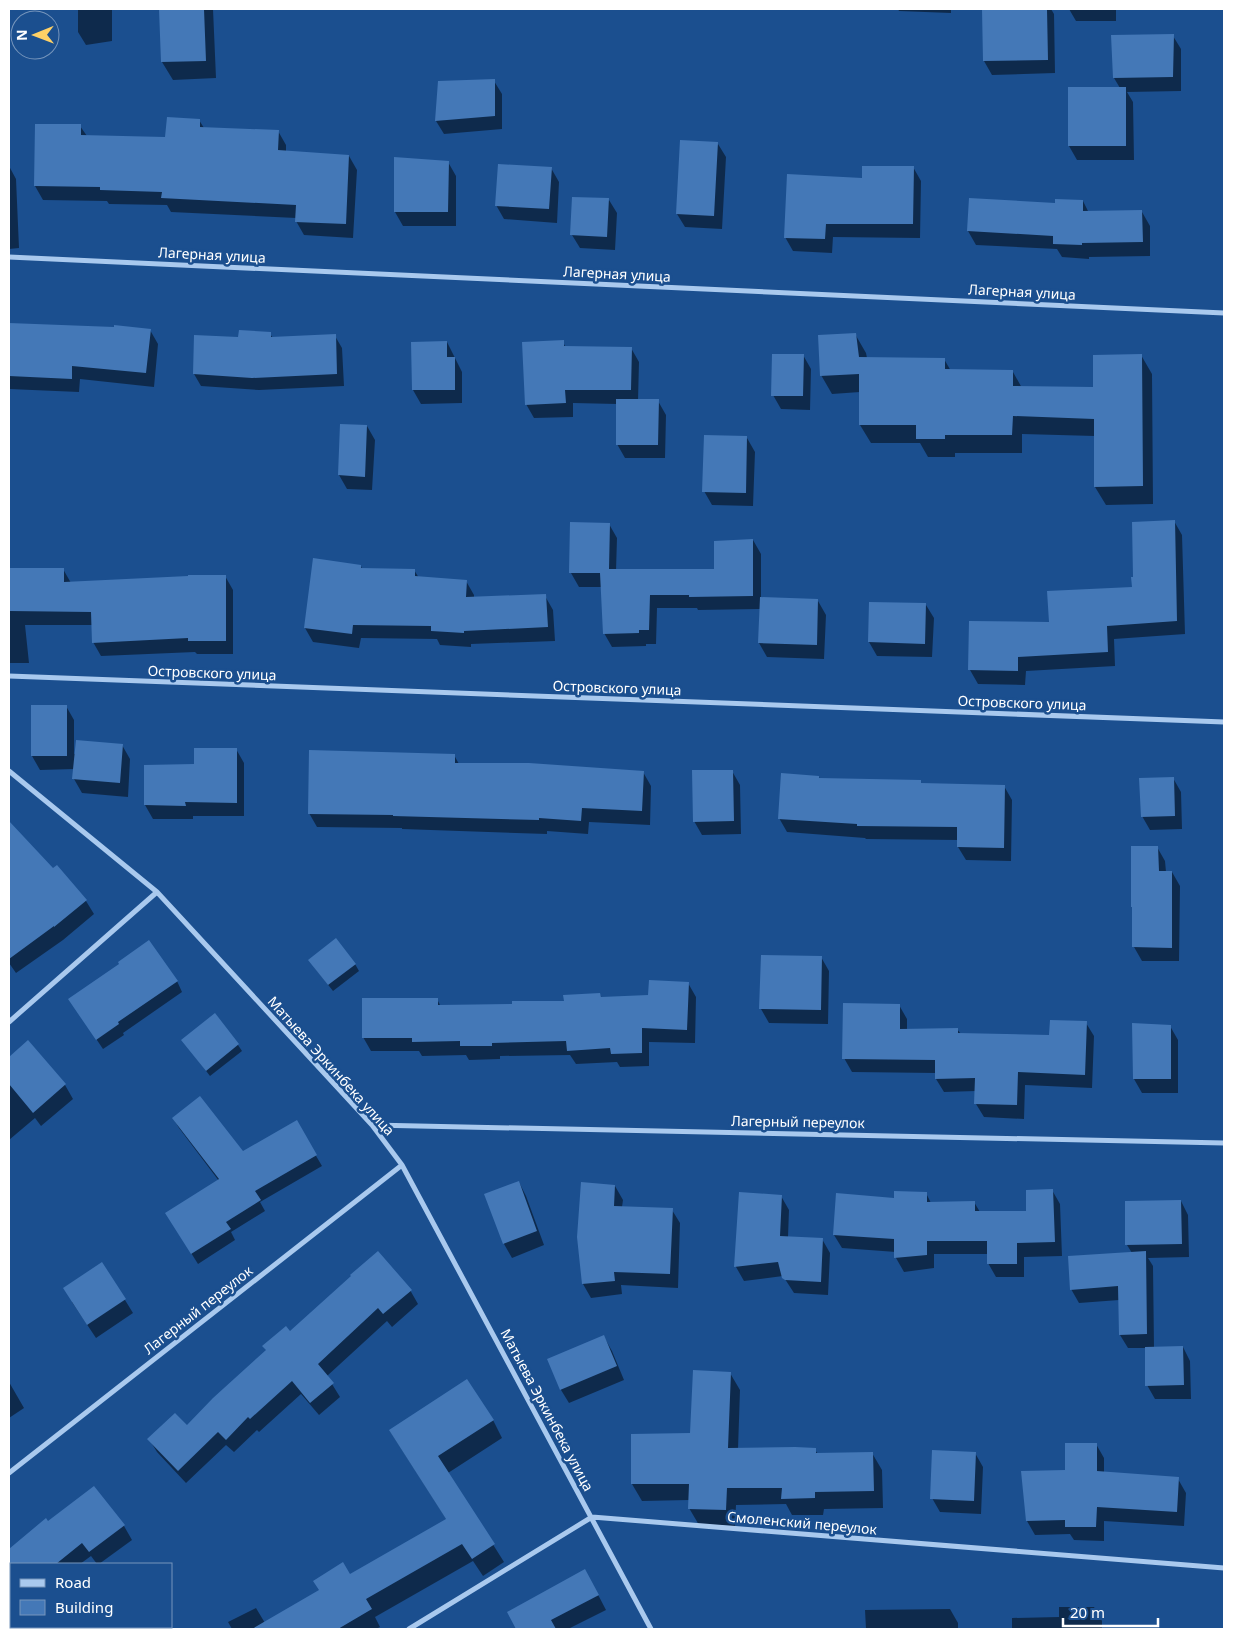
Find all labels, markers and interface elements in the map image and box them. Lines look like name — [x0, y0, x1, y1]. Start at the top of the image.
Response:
north arrow — [10, 10, 60, 60]
text: N — [12, 29, 31, 41]
street label: Лагерная улица — [158, 242, 266, 267]
street label: Лагерная улица — [563, 261, 671, 286]
street label: Лагерная улица — [968, 279, 1076, 304]
street label: Островского улица — [147, 661, 277, 684]
street label: Островского улица — [552, 676, 682, 699]
street label: Островского улица — [957, 691, 1087, 714]
street label: Матыева Эркинбека улица — [264, 992, 399, 1139]
street label: Лагерный переулок — [731, 1111, 866, 1132]
street label: Лагерный переулок — [139, 1261, 257, 1358]
street label: Матыева Эркинбека улица — [497, 1325, 598, 1494]
street label: Смоленский переулок — [726, 1506, 878, 1539]
legend — [10, 1563, 172, 1628]
text: Road — [55, 1572, 91, 1592]
scale bar — [1063, 1596, 1158, 1628]
text: Building — [55, 1597, 113, 1617]
text: 20 m — [1070, 1602, 1105, 1622]

